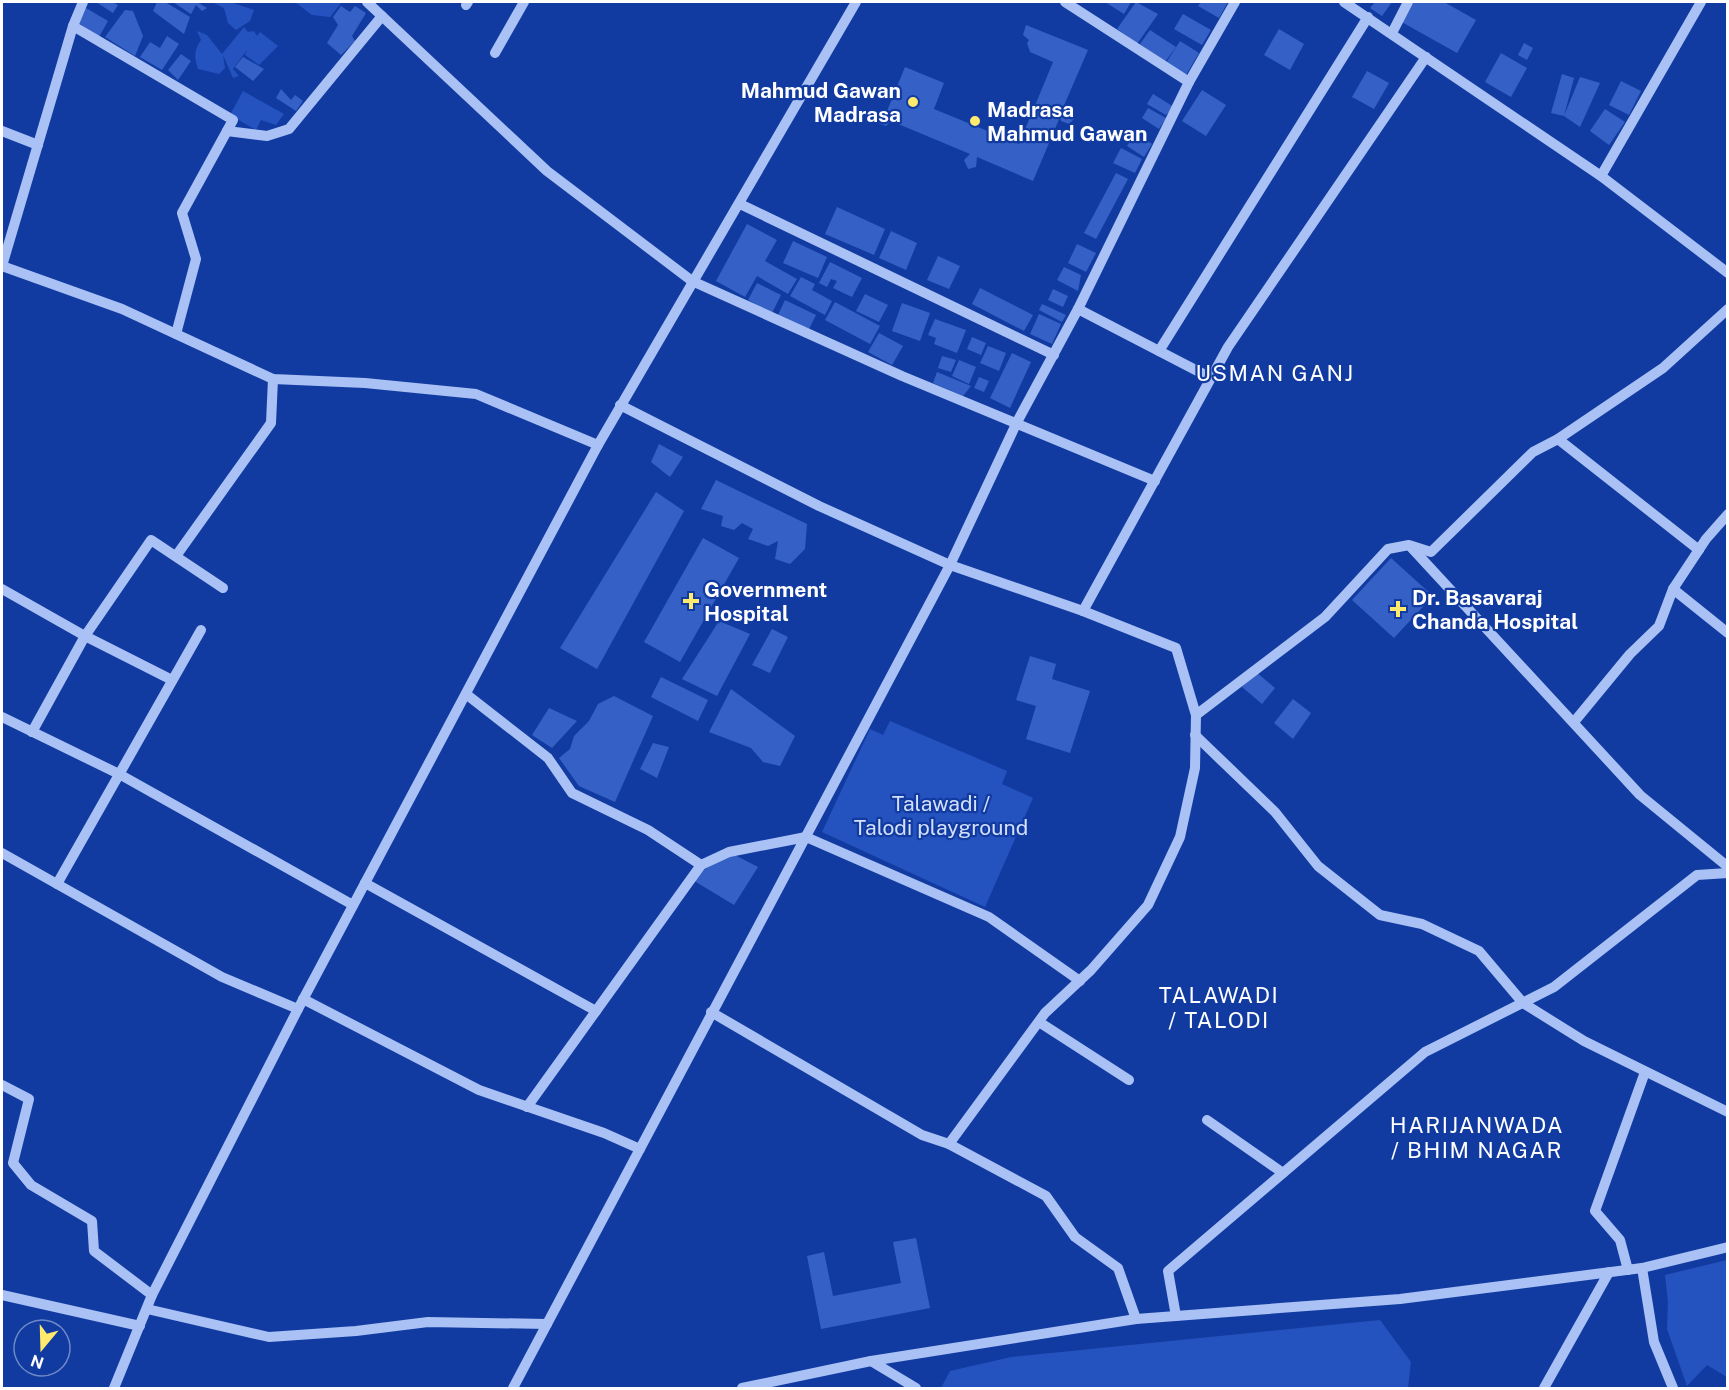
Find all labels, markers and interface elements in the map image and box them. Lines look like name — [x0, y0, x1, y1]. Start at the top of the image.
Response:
place label: Mahmud Gawan Madrasa — [741, 78, 901, 127]
marker: Mahmud Gawan Madrasa — [906, 95, 920, 109]
place label: Madrasa Mahmud Gawan — [987, 97, 1147, 146]
marker: Madrasa Mahmud Gawan — [968, 114, 982, 128]
district label: USMAN GANJ — [1195, 360, 1355, 386]
place label: Government Hospital — [704, 577, 827, 626]
place label: Dr. Basavaraj Chanda Hospital — [1412, 585, 1578, 634]
marker: Government Hospital — [682, 592, 700, 610]
marker: Dr. Basavaraj Chanda Hospital — [1389, 600, 1407, 618]
park label: Talawadi / Talodi playground — [854, 791, 1028, 840]
district label: TALAWADI / TALODI — [1159, 982, 1279, 1033]
district label: HARIJANWADA / BHIM NAGAR — [1390, 1112, 1564, 1163]
north arrow — [12, 1318, 72, 1378]
text: N — [28, 1351, 46, 1373]

